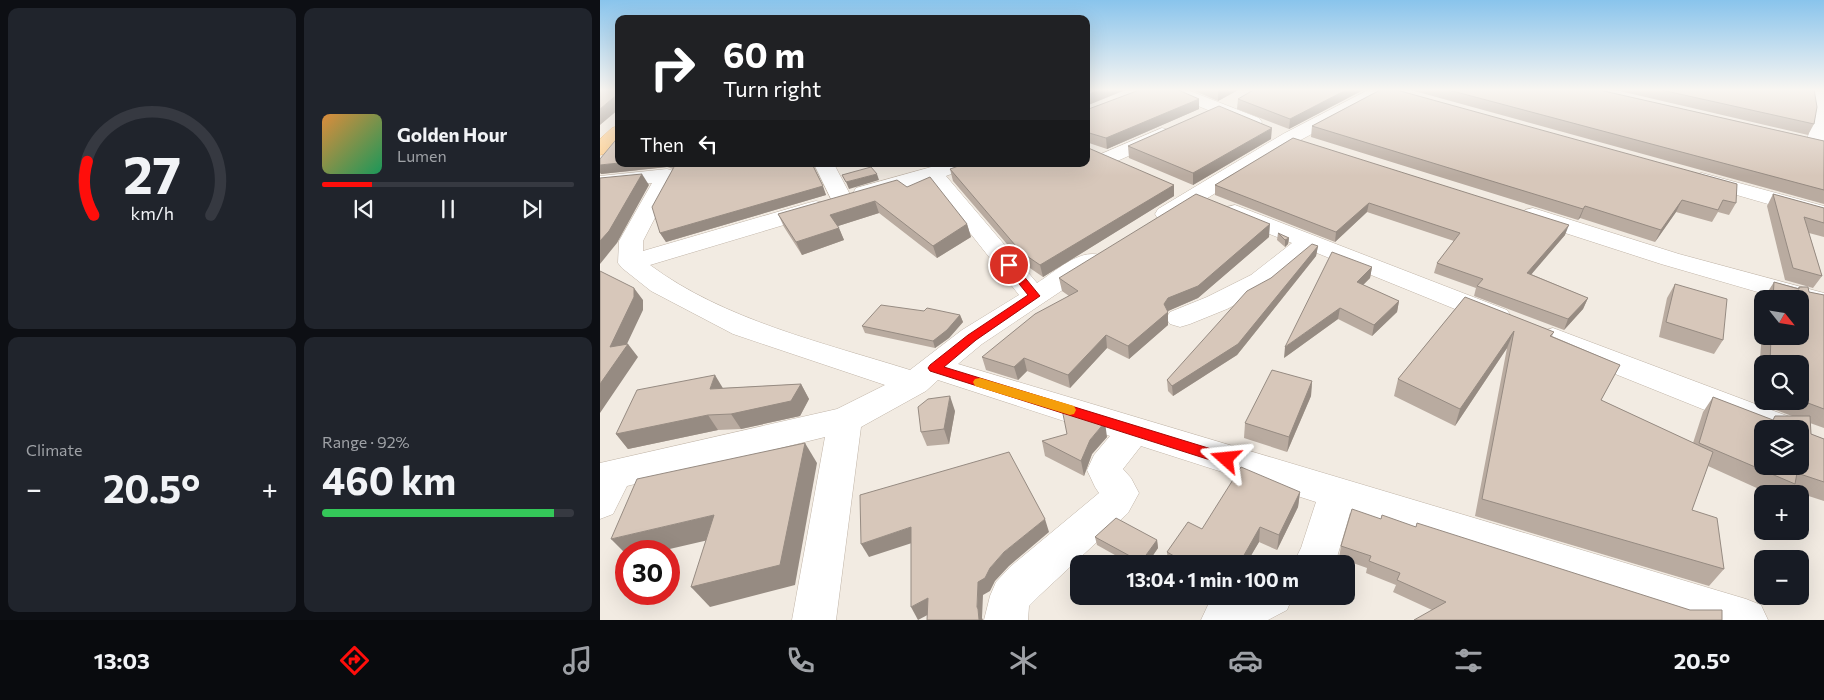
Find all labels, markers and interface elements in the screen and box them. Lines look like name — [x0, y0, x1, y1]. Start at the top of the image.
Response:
text: 60 m — [723, 32, 805, 75]
icon: right — [640, 35, 705, 100]
text: Turn right — [723, 75, 821, 102]
text: Golden Hour — [397, 123, 507, 146]
icon: left — [694, 130, 722, 158]
text: Then — [640, 133, 684, 156]
text: 27 — [123, 141, 181, 205]
text: Lumen — [397, 146, 447, 165]
icon: previous — [350, 195, 378, 223]
icon: pause — [434, 195, 462, 223]
icon: next — [518, 195, 546, 223]
text: km/h — [130, 202, 174, 224]
pin — [988, 244, 1030, 286]
icon: arrive — [995, 251, 1023, 279]
north arrow — [1754, 290, 1809, 345]
map controls — [1754, 290, 1809, 605]
button: search — [1754, 355, 1809, 410]
button: layers — [1754, 420, 1809, 475]
text: Range · 92% — [322, 432, 410, 451]
position arrow — [1199, 432, 1251, 484]
text: Climate — [26, 440, 82, 459]
text: 460 km — [322, 456, 456, 503]
text: 20.5° — [103, 464, 200, 511]
text: − — [26, 471, 42, 505]
text: + — [262, 471, 278, 505]
button: + — [1754, 485, 1809, 540]
speed limit sign: 30 — [615, 540, 680, 605]
button: − — [1754, 550, 1809, 605]
text: 13:04 · 1 min · 100 m — [1126, 568, 1299, 591]
icon: directions — [337, 643, 372, 678]
icon: music — [560, 643, 595, 678]
icon: phone — [783, 643, 818, 678]
icon: climate — [1006, 643, 1041, 678]
icon: car — [1228, 643, 1263, 678]
icon: filters — [1451, 643, 1486, 678]
text: 13:03 — [94, 647, 150, 674]
text: 20.5° — [1674, 647, 1730, 674]

